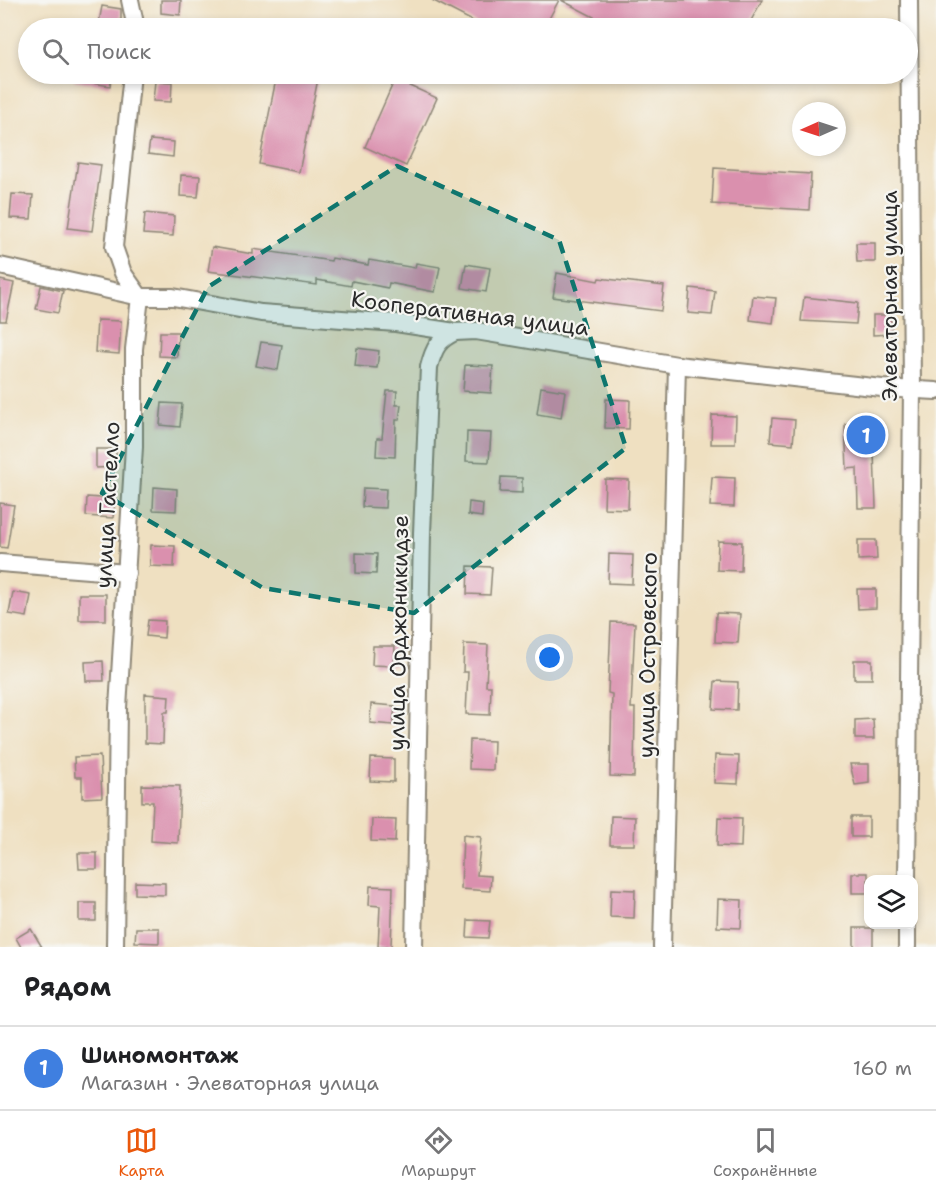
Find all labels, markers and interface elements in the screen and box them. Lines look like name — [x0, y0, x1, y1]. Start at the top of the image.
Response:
search box — [18, 18, 918, 84]
icon: search — [39, 35, 72, 68]
text: Поиск — [87, 37, 151, 66]
north arrow — [792, 102, 846, 156]
street label: Элеваторная улица — [875, 190, 904, 402]
street label: Кооперативная улица — [349, 285, 591, 343]
pin: 1 — [846, 412, 886, 458]
street label: улица Гастелло — [89, 421, 126, 589]
street label: улица Орджоникидзе — [382, 515, 415, 751]
street label: улица Островского — [631, 552, 664, 758]
your location — [535, 643, 564, 672]
map controls — [864, 875, 918, 929]
button: layers — [864, 875, 918, 929]
text: Рядом — [24, 969, 111, 1004]
text: Шиномонтаж — [81, 1041, 238, 1070]
text: 1 — [39, 1055, 48, 1081]
text: 160 m — [853, 1055, 912, 1081]
text: Магазин · Элеваторная улица — [81, 1070, 379, 1096]
tab: Карта — [119, 1124, 164, 1181]
tab: Маршрут — [401, 1124, 476, 1181]
tab: Сохранённые — [713, 1124, 817, 1181]

